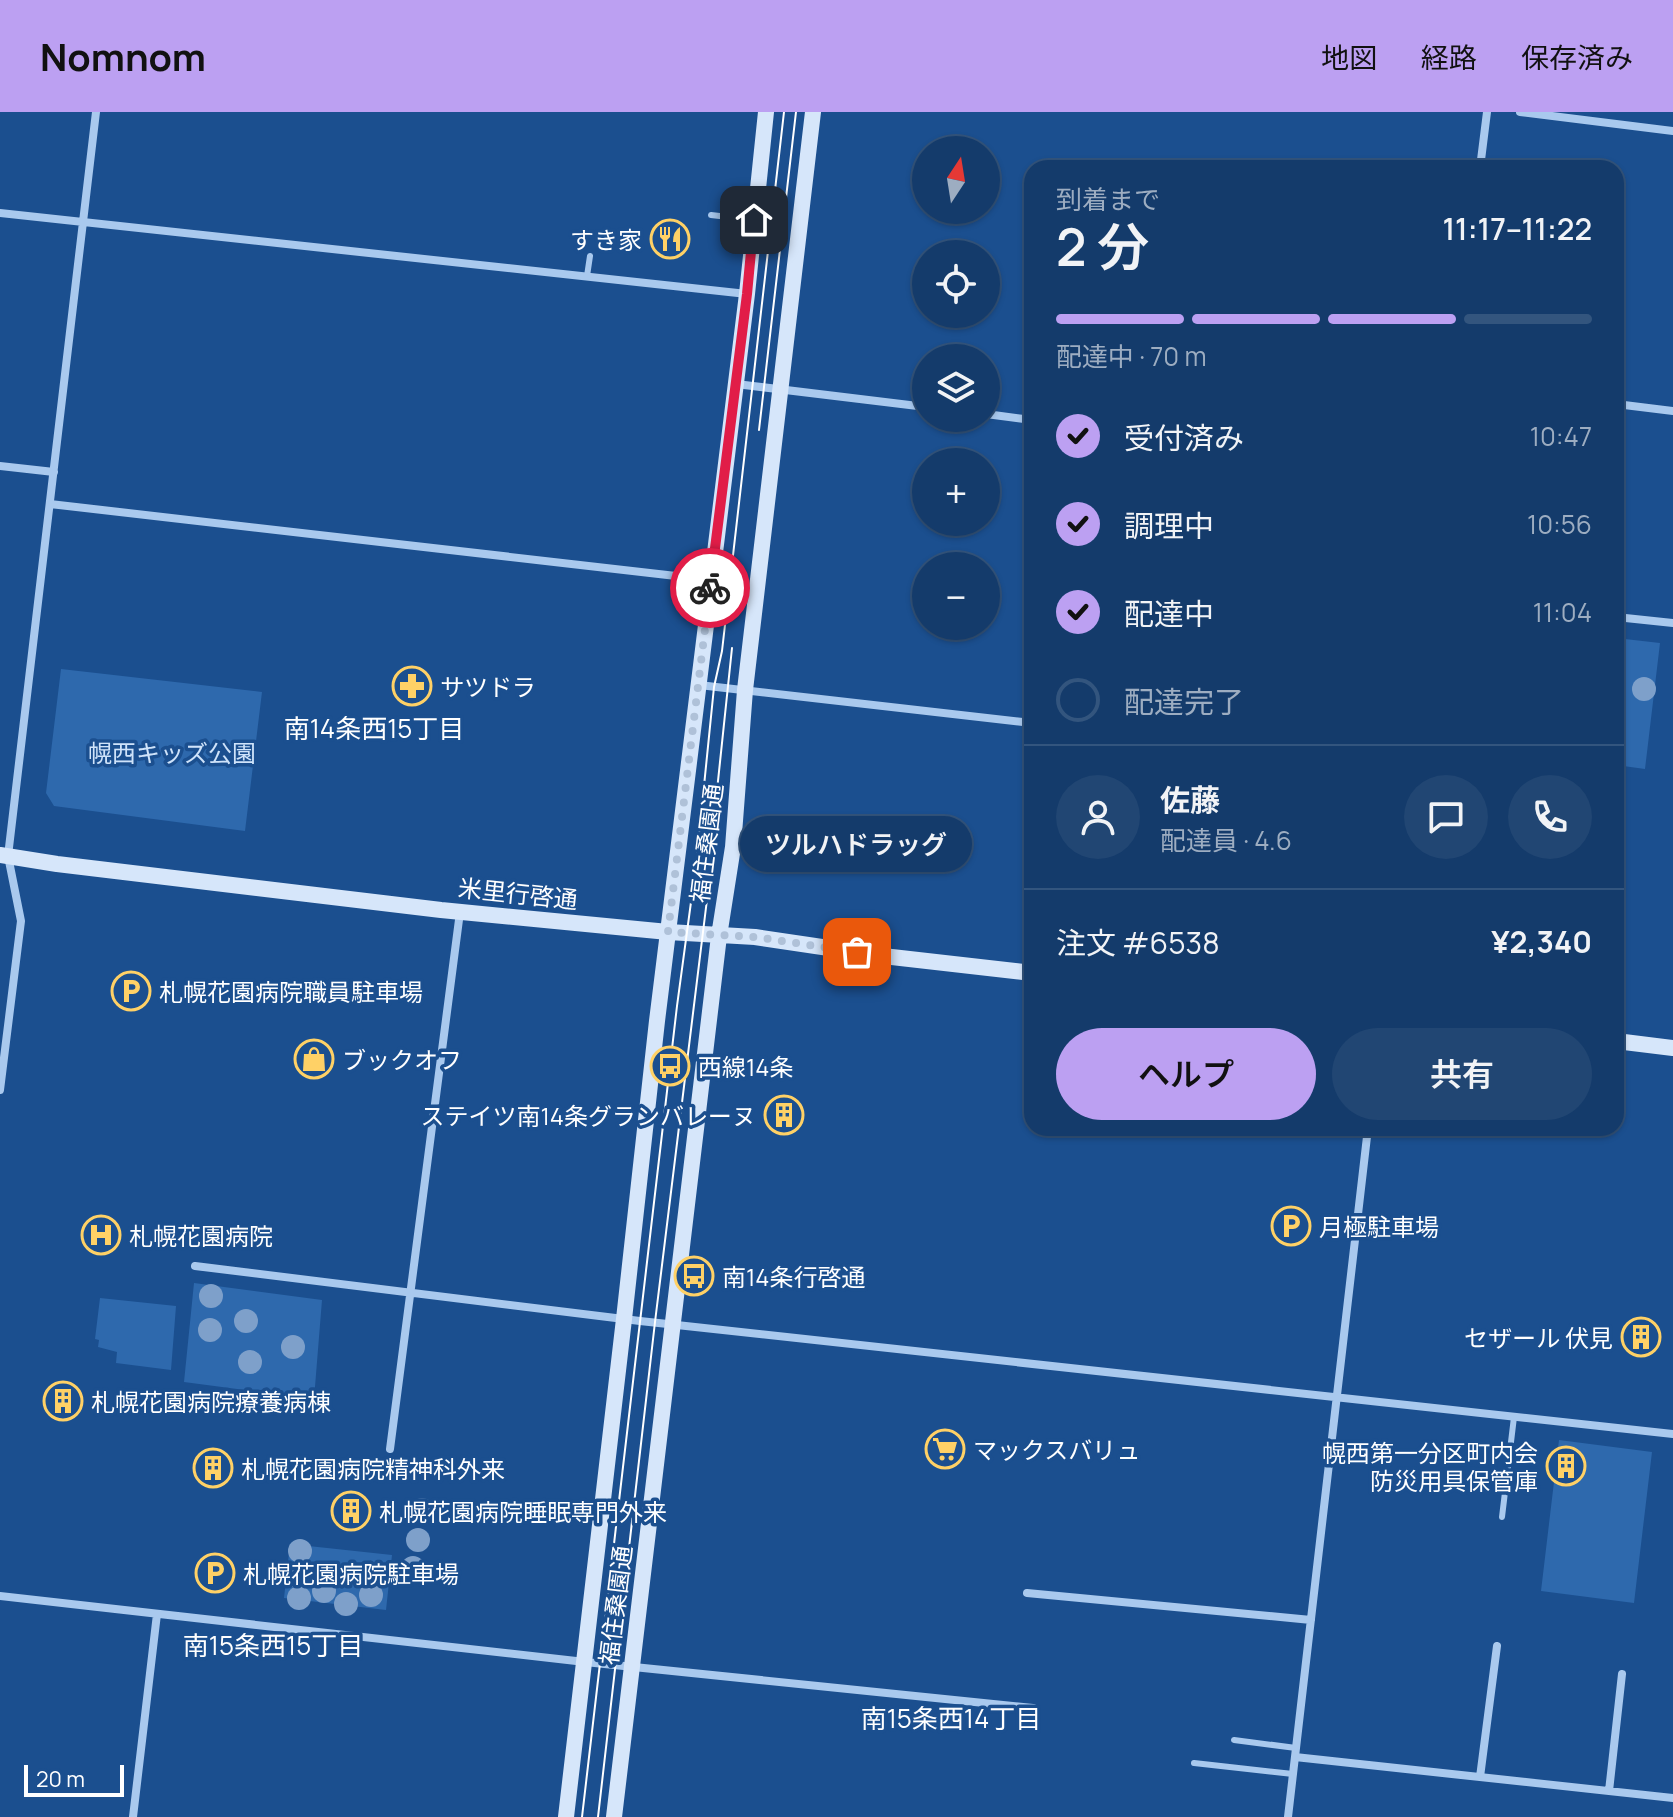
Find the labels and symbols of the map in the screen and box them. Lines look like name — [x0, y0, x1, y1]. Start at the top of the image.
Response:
north arrow — [912, 136, 1000, 224]
pin — [720, 186, 788, 254]
restaurant icon: すき家 — [649, 218, 691, 260]
place label: すき家 — [570, 223, 642, 256]
courier — [670, 548, 750, 628]
pharmacy icon: サツドラ — [391, 665, 433, 707]
place label: サツドラ — [440, 670, 536, 703]
district label: 南14条西15丁目 — [284, 710, 464, 746]
park label: 幌西キッズ公園 — [88, 736, 256, 769]
street label: 福住桑園通 — [682, 781, 730, 905]
callout: ツルハドラッグ — [741, 816, 973, 872]
street label: 米里行啓通 — [457, 870, 579, 916]
pin — [823, 918, 891, 986]
parking icon: 札幌花園病院職員駐車場 — [110, 970, 152, 1012]
place label: 札幌花園病院職員駐車場 — [159, 975, 423, 1008]
shop icon: ブックオフ — [293, 1038, 335, 1080]
place label: ブックオフ — [342, 1043, 462, 1076]
bus stop icon: 西線14条 — [649, 1045, 691, 1087]
place label: 西線14条 — [698, 1050, 794, 1083]
building icon: ステイツ南14条グランバレーヌ — [763, 1094, 805, 1136]
place label: ステイツ南14条グランバレーヌ — [420, 1099, 756, 1132]
parking icon: 月極駐車場 — [1270, 1205, 1312, 1247]
place label: 月極駐車場 — [1319, 1210, 1439, 1243]
hospital icon: 札幌花園病院 — [80, 1214, 122, 1256]
place label: 札幌花園病院 — [129, 1219, 273, 1252]
bus stop icon: 南14条行啓通 — [673, 1255, 715, 1297]
place label: 南14条行啓通 — [722, 1260, 866, 1293]
building icon: セザール 伏見 — [1620, 1316, 1662, 1358]
place label: セザール 伏見 — [1464, 1321, 1613, 1354]
building icon: 札幌花園病院療養病棟 — [42, 1380, 84, 1422]
place label: 札幌花園病院療養病棟 — [91, 1385, 331, 1418]
supermarket icon: マックスバリュ — [924, 1428, 966, 1470]
place label: マックスバリュ — [973, 1433, 1140, 1466]
place label: 幌西第一分区町内会 防災用具保管庫 — [1322, 1436, 1538, 1497]
building icon: 幌西第一分区町内会 防災用具保管庫 — [1545, 1445, 1587, 1487]
building icon: 札幌花園病院精神科外来 — [192, 1447, 234, 1489]
place label: 札幌花園病院精神科外来 — [241, 1452, 505, 1485]
building icon: 札幌花園病院睡眠専門外来 — [330, 1490, 372, 1532]
place label: 札幌花園病院睡眠専門外来 — [379, 1495, 667, 1528]
street label: 福住桑園通 — [591, 1543, 639, 1667]
parking icon: 札幌花園病院駐車場 — [194, 1552, 236, 1594]
place label: 札幌花園病院駐車場 — [243, 1557, 459, 1590]
district label: 南15条西15丁目 — [183, 1627, 363, 1663]
district label: 南15条西14丁目 — [861, 1700, 1041, 1736]
scale bar — [24, 1761, 124, 1797]

